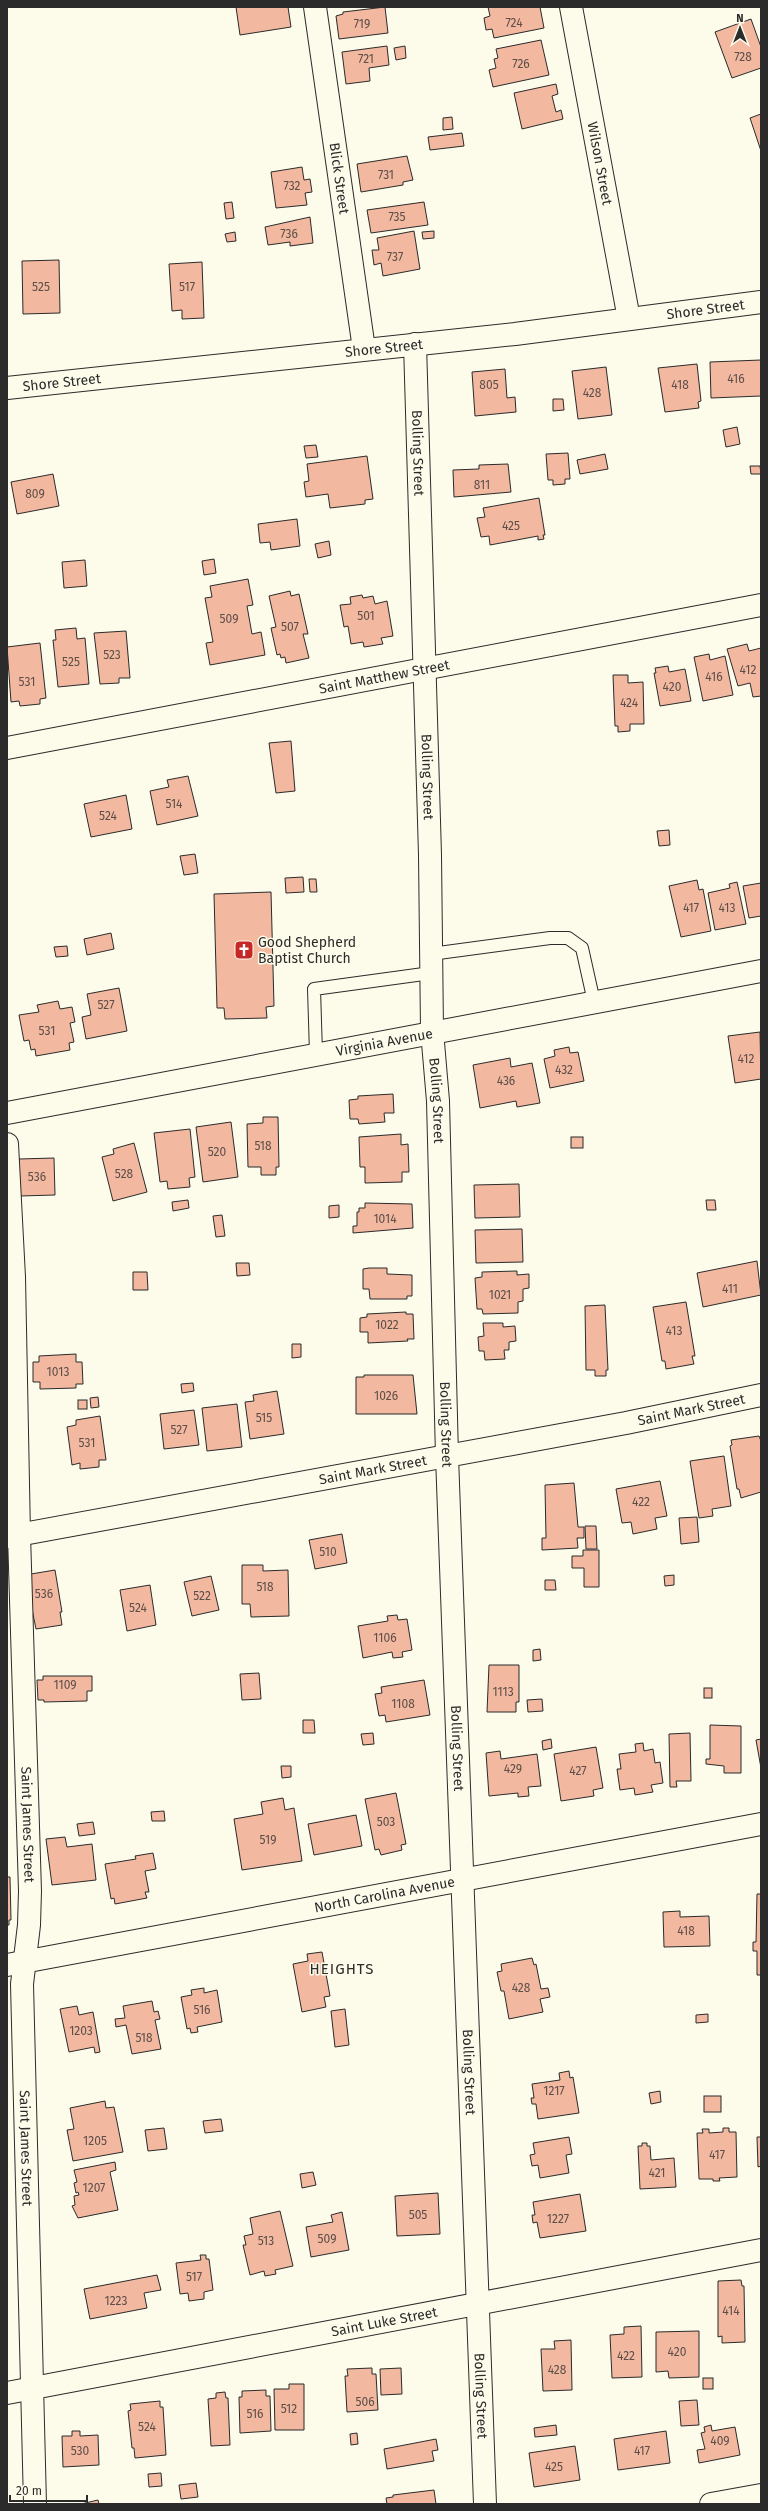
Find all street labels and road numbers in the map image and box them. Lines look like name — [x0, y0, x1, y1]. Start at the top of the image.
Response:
street label: Wilson Street — [584, 120, 616, 207]
street label: Blick Street — [326, 141, 353, 216]
street label: Shore Street — [666, 296, 747, 323]
street label: Shore Street — [344, 336, 425, 361]
street label: Shore Street — [22, 370, 103, 395]
street label: Bolling Street — [408, 410, 427, 497]
street label: Saint Matthew Street — [318, 656, 452, 698]
street label: Bolling Street — [417, 734, 437, 821]
street label: Virginia Avenue — [335, 1025, 434, 1060]
street label: Bolling Street — [425, 1057, 447, 1145]
street label: Bolling Street — [436, 1381, 455, 1469]
street label: Saint Mark Street — [636, 1390, 747, 1429]
street label: Saint Mark Street — [318, 1452, 429, 1488]
street label: Bolling Street — [447, 1705, 467, 1793]
street label: Saint James Street — [17, 1766, 38, 1884]
street label: North Carolina Avenue — [313, 1873, 456, 1916]
street label: Bolling Street — [459, 2029, 479, 2116]
street label: Saint James Street — [16, 2090, 36, 2207]
street label: Saint Luke Street — [330, 2303, 440, 2340]
street label: Bolling Street — [471, 2352, 491, 2440]

